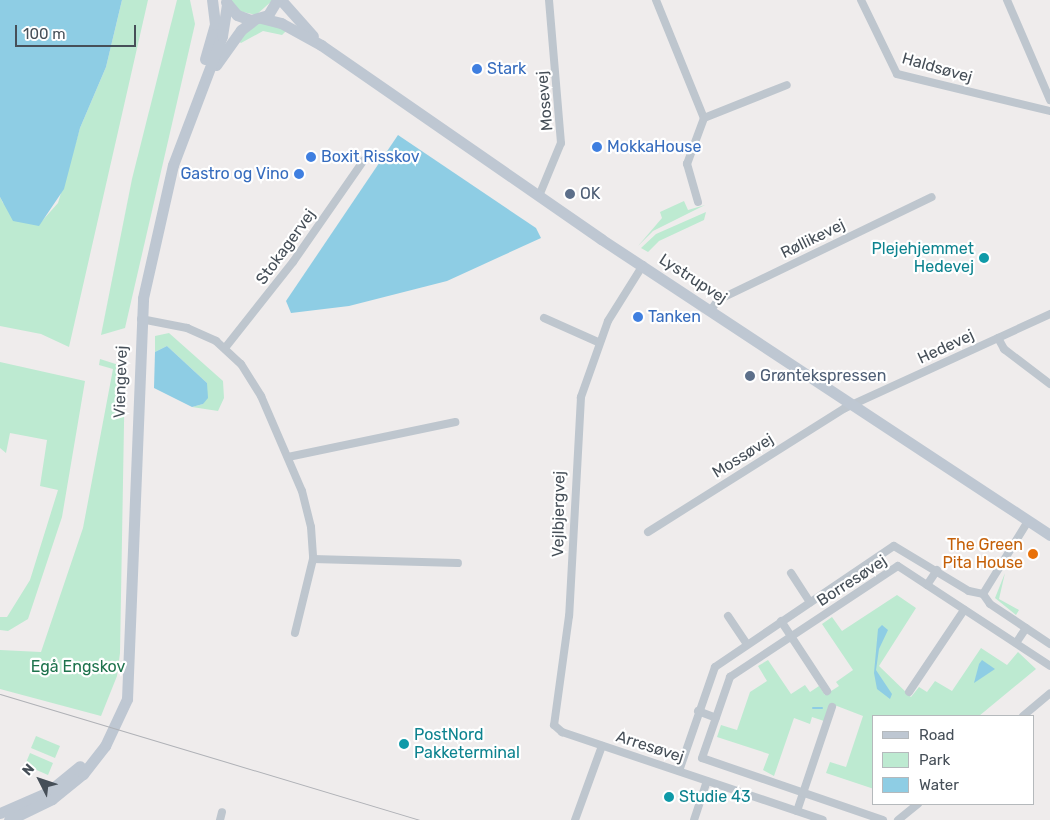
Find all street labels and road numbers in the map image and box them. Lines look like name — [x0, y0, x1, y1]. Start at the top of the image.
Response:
street label: Haldsøvej — [900, 49, 974, 87]
street label: Mosevej — [533, 70, 557, 132]
street label: Stokagervej — [252, 206, 320, 288]
street label: Røllikevej — [778, 215, 848, 263]
street label: Lystrupvej — [655, 250, 731, 308]
street label: Hedevej — [915, 326, 977, 368]
street label: Viengevej — [110, 345, 132, 419]
street label: Mossøvej — [709, 430, 777, 482]
street label: Vejlbjergvej — [549, 471, 569, 557]
street label: Borresøvej — [813, 551, 891, 611]
street label: Arresøvej — [614, 727, 686, 767]

